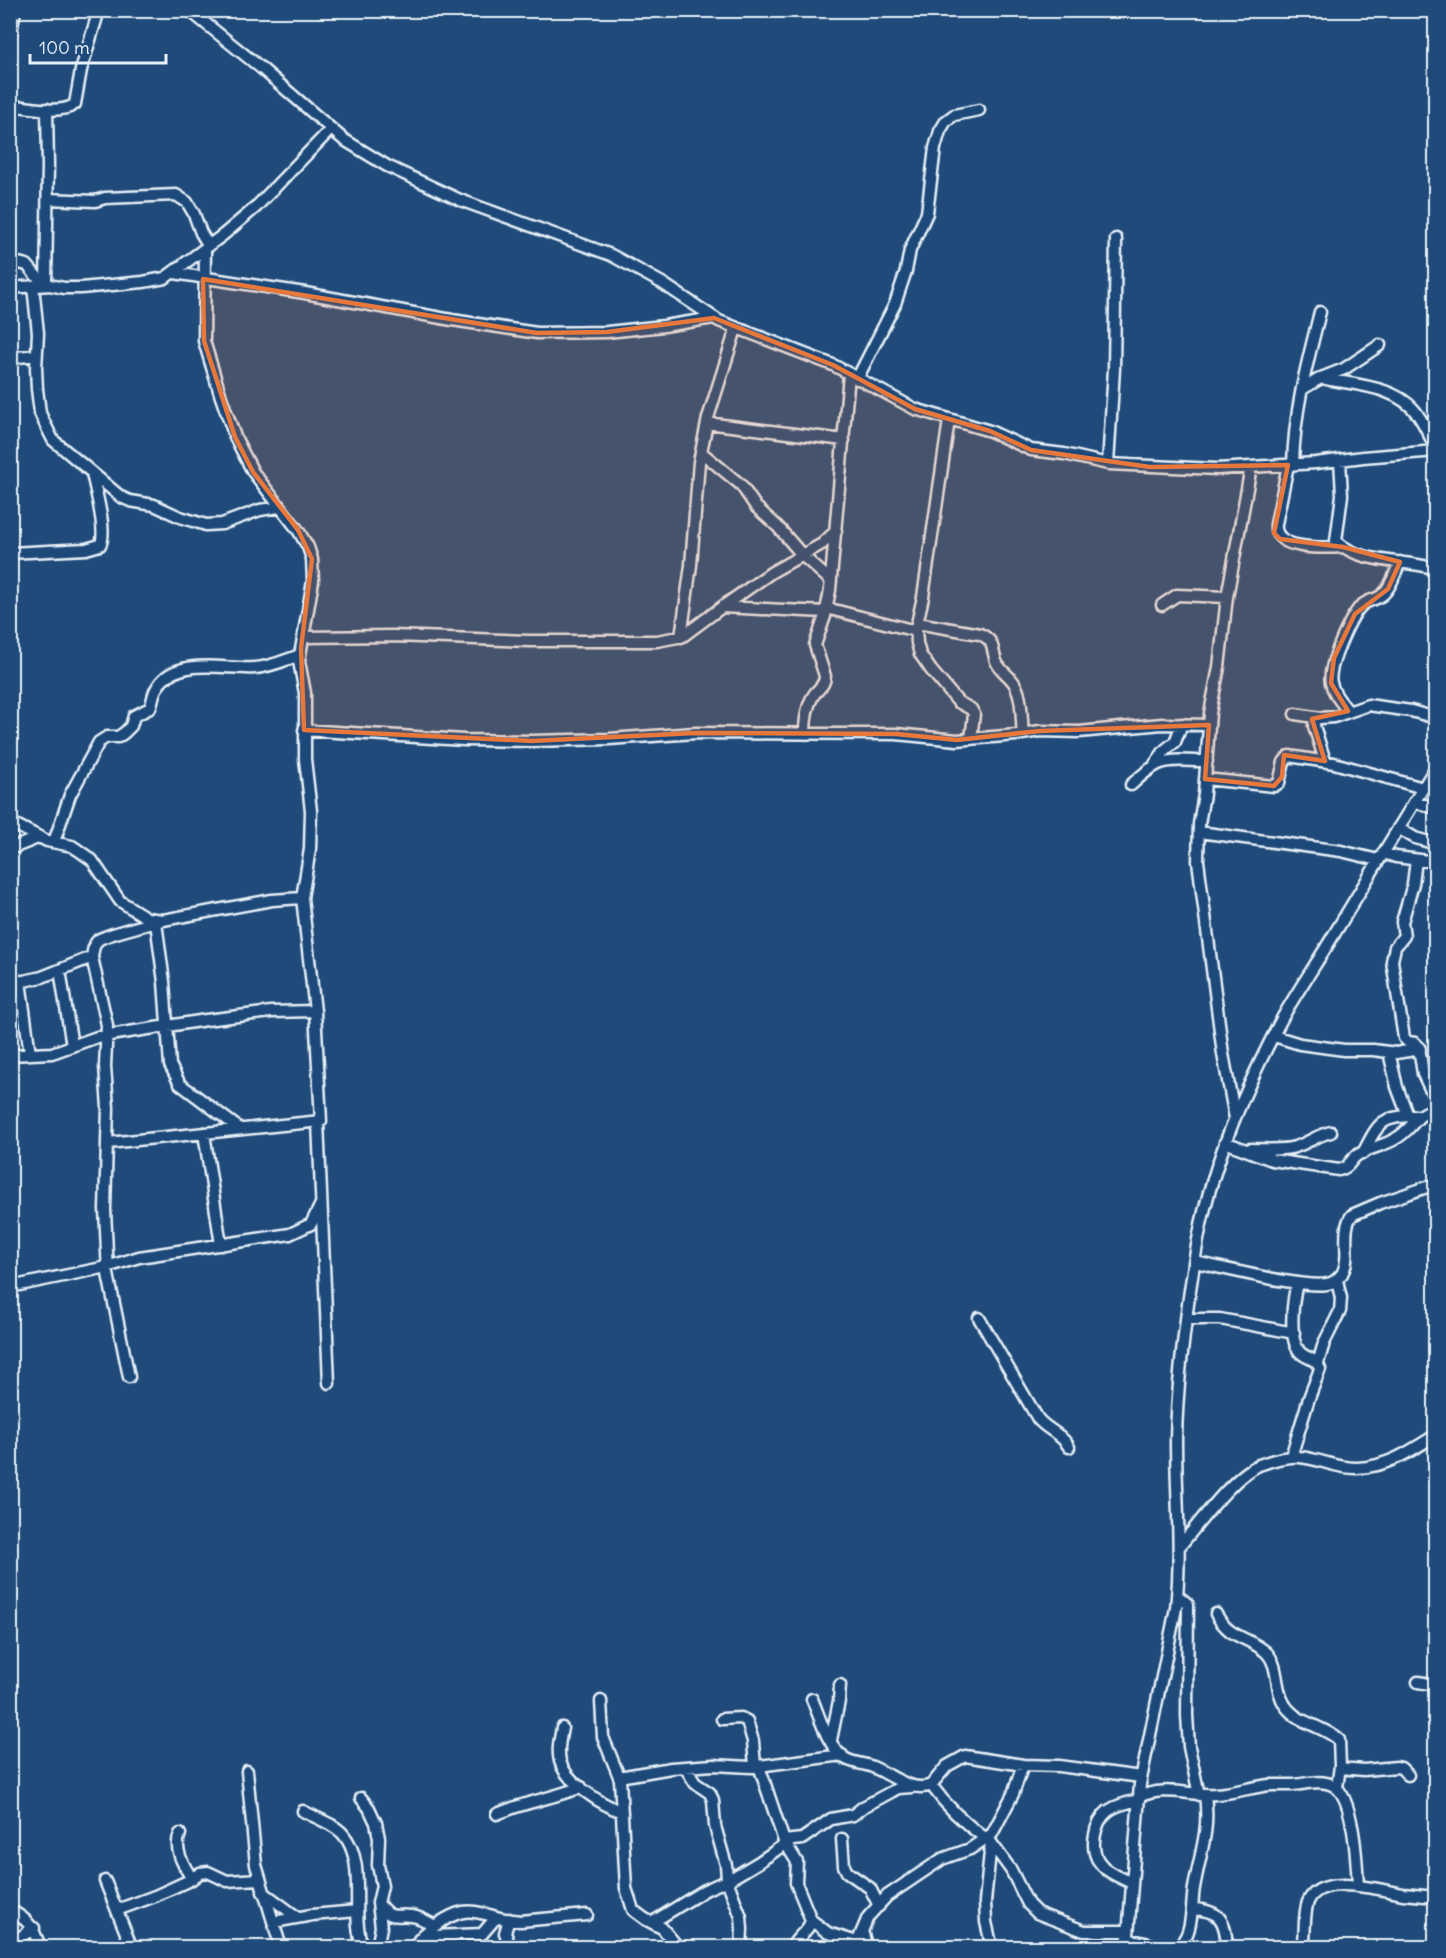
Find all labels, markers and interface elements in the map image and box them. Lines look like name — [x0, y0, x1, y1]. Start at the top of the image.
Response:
scale bar — [30, 27, 166, 65]
text: 100 m — [39, 36, 90, 59]

